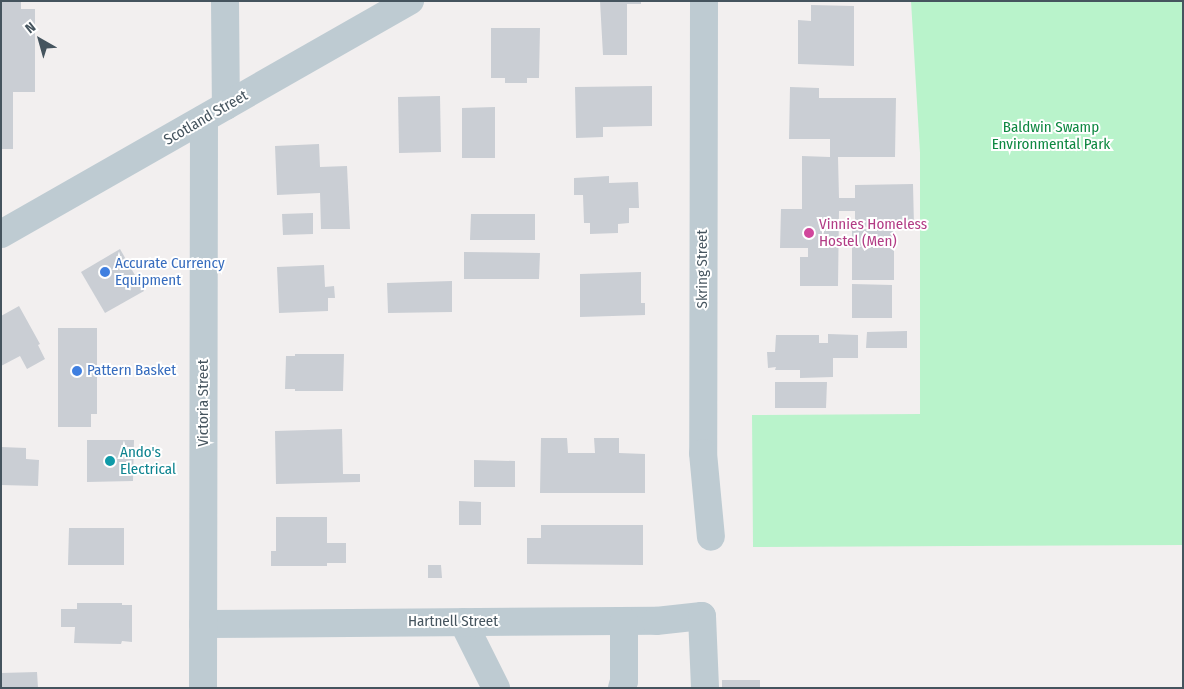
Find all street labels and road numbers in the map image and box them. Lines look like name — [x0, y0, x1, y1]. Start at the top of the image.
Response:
street label: Scotland Street — [161, 87, 251, 149]
street label: Skring Street — [694, 230, 712, 308]
street label: Victoria Street — [195, 359, 213, 447]
street label: Hartnell Street — [408, 613, 498, 631]

